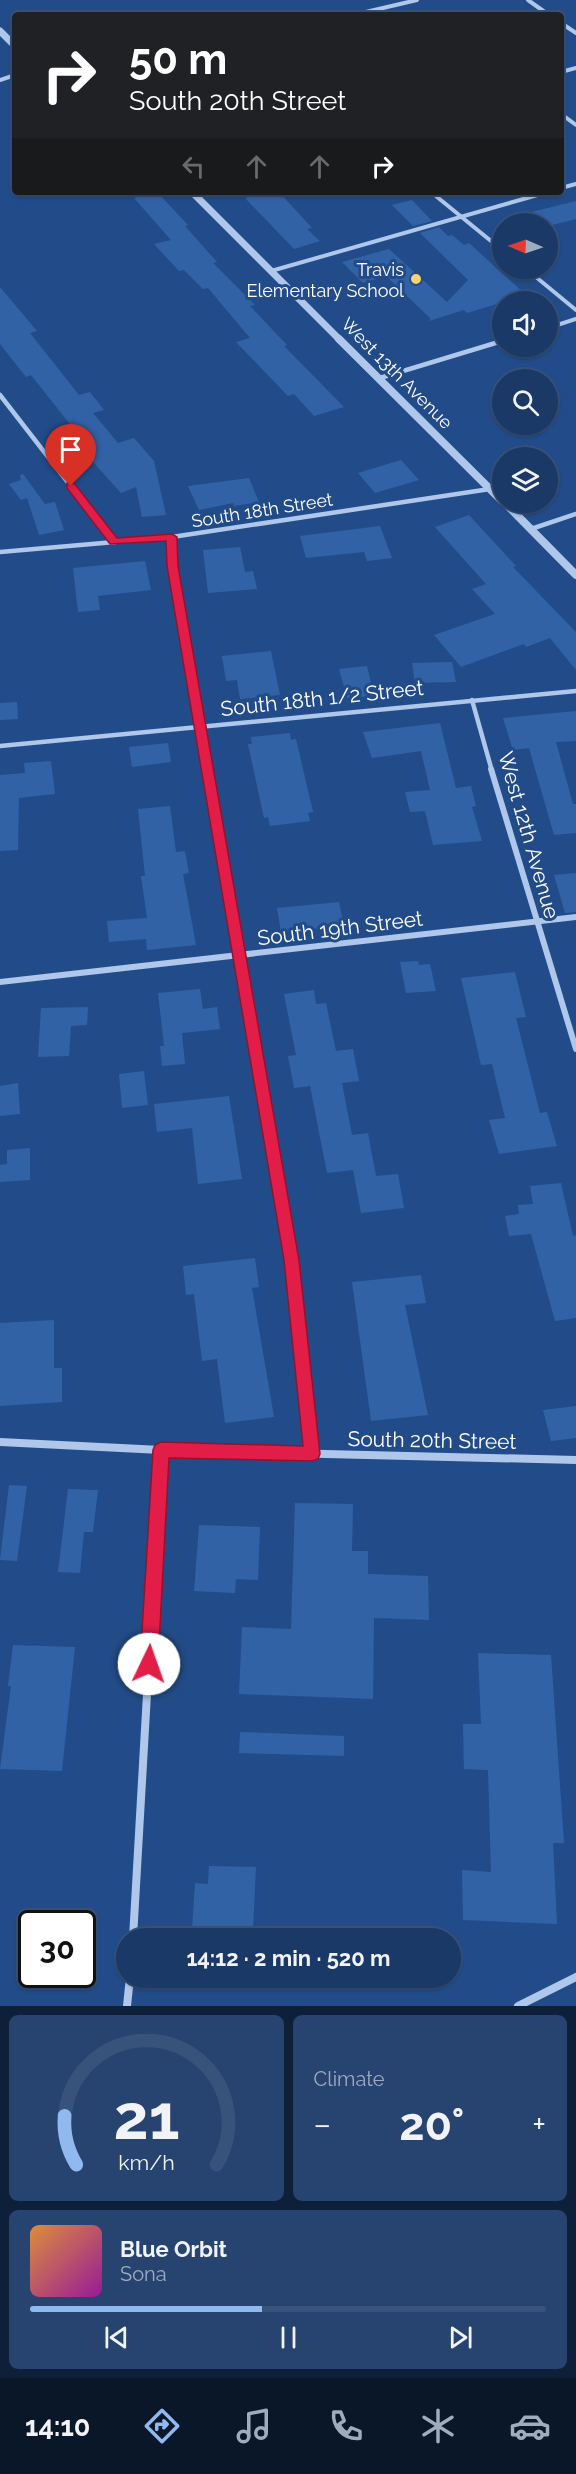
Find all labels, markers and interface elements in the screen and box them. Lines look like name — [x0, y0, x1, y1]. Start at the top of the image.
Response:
text: 50 m — [129, 35, 227, 84]
icon: right — [30, 36, 108, 114]
text: South 20th Street — [129, 85, 346, 116]
icon: left — [177, 150, 210, 183]
icon: ahead — [240, 150, 273, 183]
icon: ahead — [303, 150, 336, 183]
icon: right — [366, 150, 399, 183]
north arrow — [492, 213, 558, 279]
map controls — [492, 213, 558, 513]
place label: Travis Elementary School — [246, 259, 404, 301]
marker: Travis Elementary School — [409, 272, 423, 286]
button: sound — [492, 291, 558, 357]
street label: West 13th Avenue — [337, 313, 457, 433]
button: search — [492, 369, 558, 435]
pin — [45, 424, 96, 486]
icon: arrive — [54, 433, 87, 466]
button: layers — [492, 447, 558, 513]
street label: South 18th Street — [190, 488, 334, 532]
street label: South 18th 1/2 Street — [219, 675, 425, 721]
street label: West 12th Avenue — [493, 748, 565, 922]
street label: South 19th Street — [256, 905, 424, 951]
street label: South 20th Street — [347, 1426, 517, 1454]
position arrow — [117, 1632, 181, 1696]
speed limit sign: 30 — [18, 1910, 96, 1988]
text: 14:12 · 2 min · 520 m — [186, 1945, 391, 1971]
text: Climate — [314, 2067, 385, 2091]
text: 21 — [113, 2080, 179, 2154]
text: 20° — [399, 2098, 464, 2151]
text: − — [314, 2105, 331, 2144]
text: + — [532, 2105, 546, 2144]
text: km/h — [118, 2150, 175, 2175]
text: Blue Orbit — [120, 2236, 227, 2262]
text: Sona — [120, 2262, 167, 2286]
icon: previous — [100, 2321, 133, 2354]
icon: pause — [272, 2321, 305, 2354]
icon: next — [444, 2321, 477, 2354]
icon: directions — [141, 2405, 183, 2447]
icon: music — [233, 2405, 275, 2447]
icon: phone — [325, 2405, 367, 2447]
icon: climate — [417, 2405, 459, 2447]
icon: car — [509, 2405, 551, 2447]
text: 14:10 — [25, 2411, 90, 2442]

